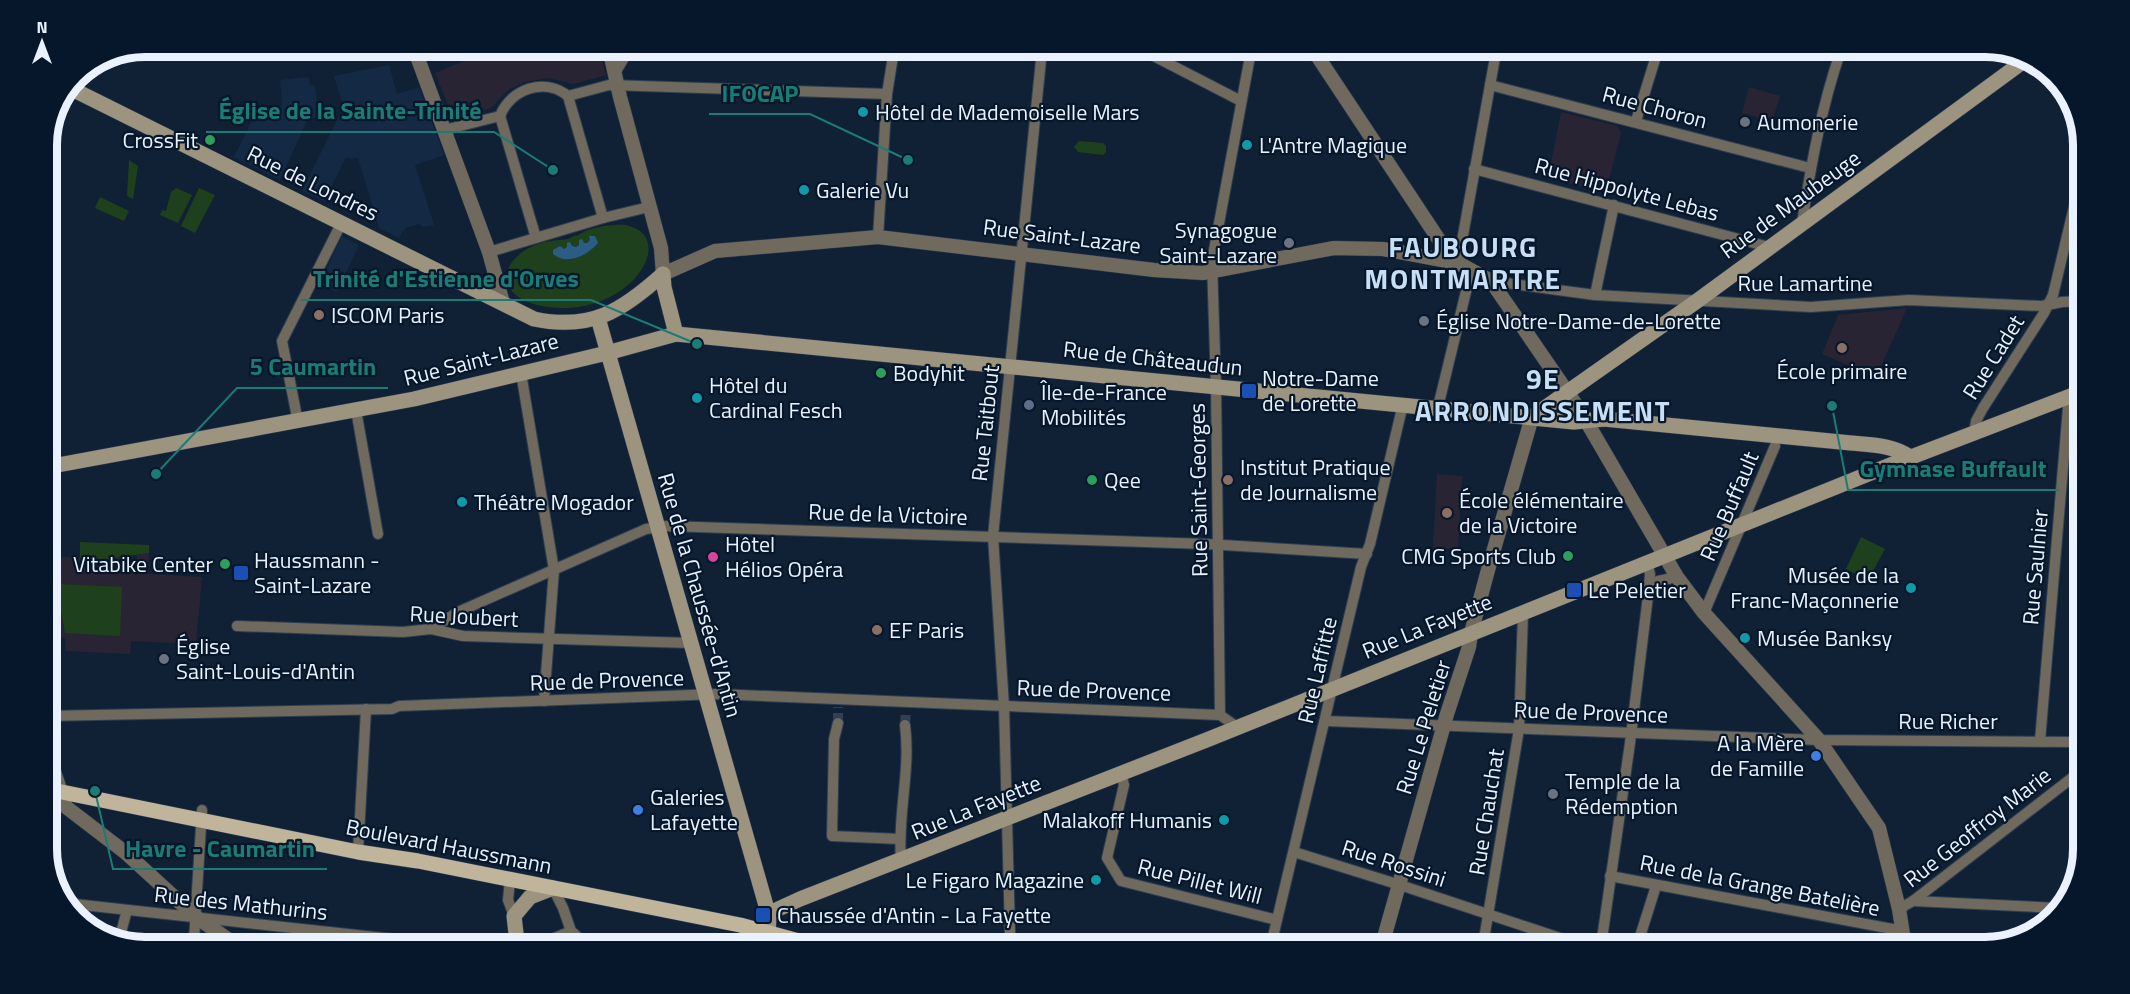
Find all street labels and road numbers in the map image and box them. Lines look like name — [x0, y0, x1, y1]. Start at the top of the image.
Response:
street label: Rue Choron — [1599, 77, 1711, 137]
street label: Rue de Londres — [241, 136, 385, 230]
street label: Rue de Maubeuge — [1713, 141, 1867, 267]
street label: Rue Hippolyte Lebas — [1531, 148, 1723, 230]
street label: Rue Saint-Lazare — [981, 209, 1143, 263]
street label: Rue Lamartine — [1737, 266, 1873, 300]
street label: Rue Cadet — [1954, 308, 2033, 406]
street label: Rue Saint-Lazare — [400, 323, 562, 395]
street label: Rue de Châteaudun — [1062, 332, 1244, 384]
street label: Rue Taitbout — [962, 363, 1008, 483]
street label: Rue Saint-Georges — [1179, 403, 1217, 577]
street label: Rue Buffault — [1691, 446, 1767, 566]
street label: Rue de la Chaussée-d'Antin — [649, 469, 751, 721]
street label: Rue de la Victoire — [808, 494, 968, 534]
street label: Rue Saulnier — [2013, 507, 2057, 626]
street label: Rue La Fayette — [1357, 585, 1497, 667]
street label: Rue Joubert — [409, 596, 519, 636]
street label: Rue Laffitte — [1288, 613, 1346, 727]
street label: Rue Le Peletier — [1386, 655, 1460, 798]
street label: Rue de Provence — [529, 660, 685, 700]
street label: Rue de Provence — [1016, 670, 1172, 710]
street label: Rue de Provence — [1513, 692, 1669, 732]
street label: Rue Richer — [1898, 704, 1998, 738]
street label: Rue Chauchat — [1459, 746, 1513, 878]
street label: Rue Geoffroy Marie — [1896, 758, 2058, 896]
street label: Rue La Fayette — [906, 766, 1046, 848]
street label: Boulevard Haussmann — [343, 809, 555, 883]
street label: Rue Rossini — [1337, 830, 1451, 896]
street label: Rue de la Grange Batelière — [1637, 845, 1883, 925]
street label: Rue Pillet Will — [1134, 849, 1266, 913]
street label: Rue des Mathurins — [153, 877, 329, 929]

